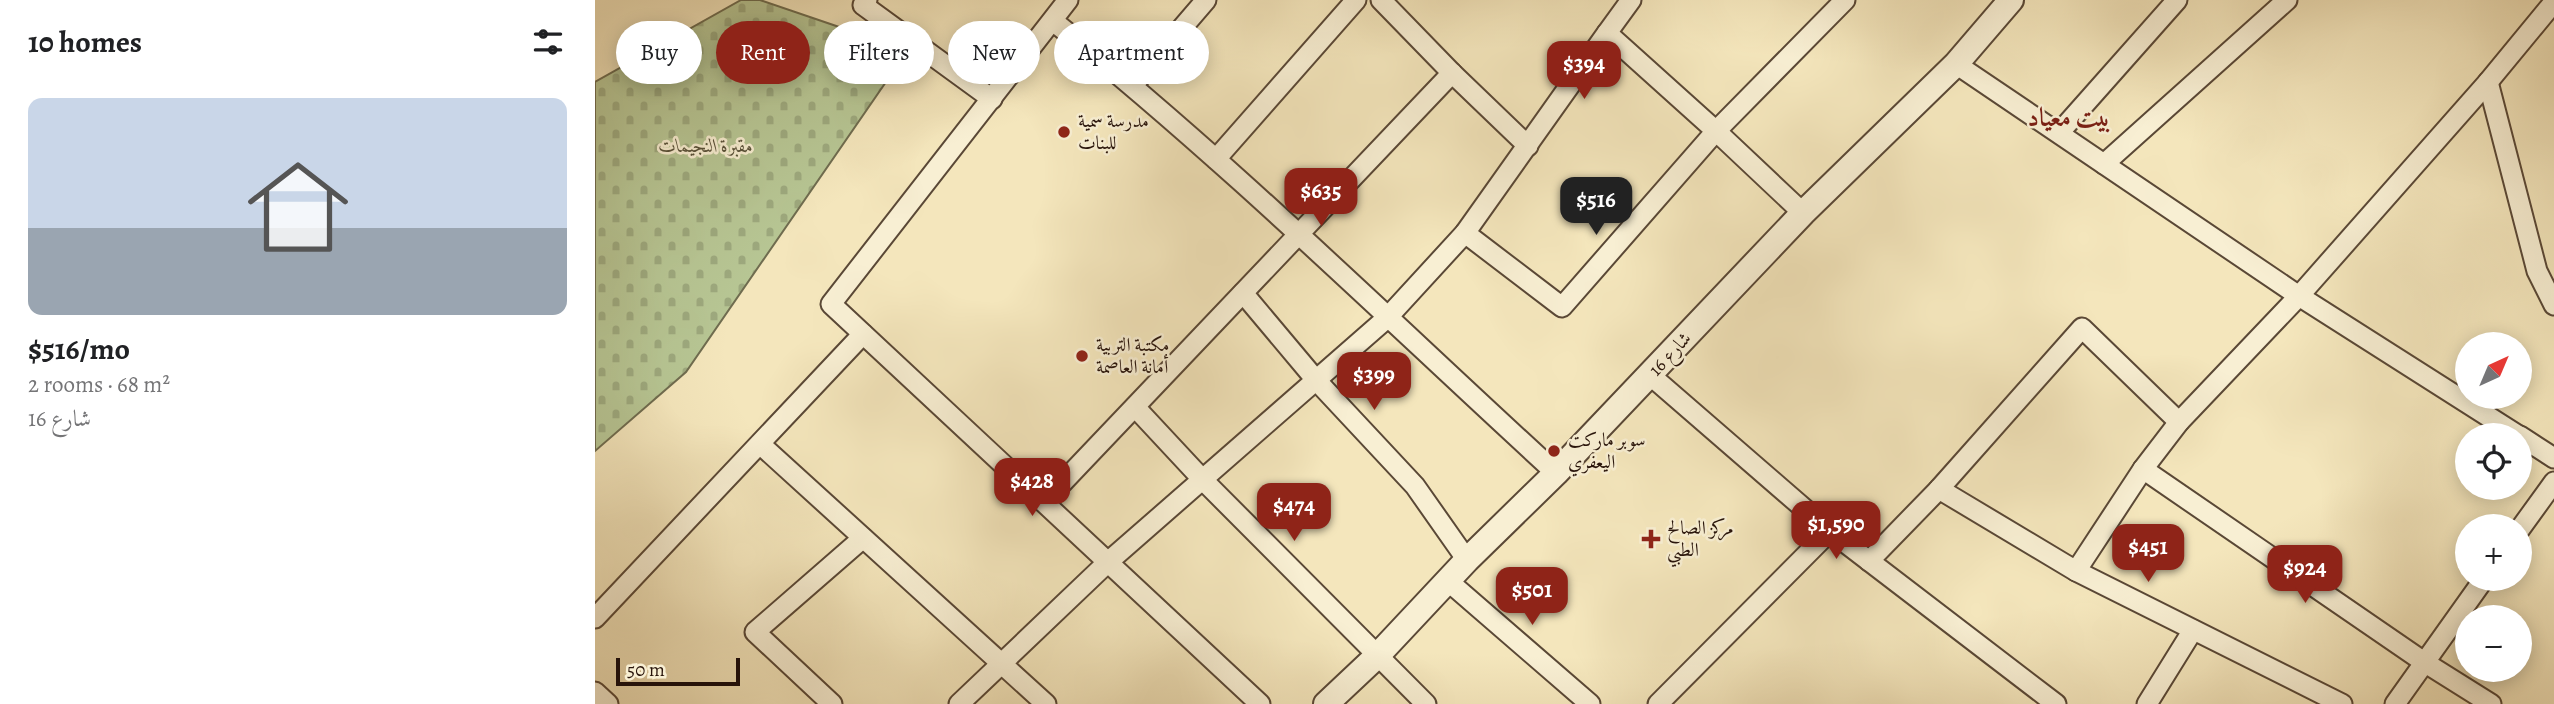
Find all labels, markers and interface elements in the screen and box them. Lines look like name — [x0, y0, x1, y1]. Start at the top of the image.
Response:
chip: Buy — [616, 21, 702, 84]
chip: Rent — [716, 21, 810, 84]
chip: Filters — [824, 21, 934, 84]
chip: New — [948, 21, 1040, 84]
chip: Apartment — [1054, 21, 1209, 84]
text: 10 homes — [28, 22, 142, 62]
icon: filters — [529, 23, 567, 61]
pin: $394 — [1543, 42, 1625, 101]
text: $394 — [1563, 48, 1605, 79]
district label: بيت معياد — [2027, 100, 2111, 135]
place label: مدرسة سمية للبنات — [1078, 108, 1149, 156]
marker: مدرسة سمية للبنات — [1056, 124, 1072, 140]
park label: مقبرة النجيمات — [659, 133, 753, 159]
icon: home — [235, 144, 361, 270]
pin: $635 — [1280, 168, 1362, 228]
text: $635 — [1300, 175, 1342, 206]
pin: $516 — [1555, 177, 1637, 237]
text: $516 — [1576, 184, 1616, 215]
street label: شارع 16 — [1643, 326, 1699, 383]
text: $516/mo — [28, 329, 130, 369]
place label: مكتبة التربية أمانة العاصمة — [1096, 332, 1169, 380]
north arrow — [2455, 332, 2532, 410]
map controls — [2455, 332, 2532, 682]
marker: مكتبة التربية أمانة العاصمة — [1074, 348, 1090, 364]
pin: $399 — [1333, 352, 1415, 412]
text: $399 — [1353, 359, 1395, 390]
text: 2 rooms · 68 m² — [28, 369, 170, 400]
text: شارع 16 — [28, 403, 91, 434]
button: locate — [2455, 423, 2532, 500]
place label: سوبر ماركت اليعفري — [1568, 427, 1646, 477]
marker: سوبر ماركت اليعفري — [1546, 443, 1562, 459]
pin: $428 — [991, 458, 1073, 518]
text: $428 — [1010, 465, 1054, 496]
pin: $474 — [1253, 484, 1335, 543]
text: $474 — [1273, 490, 1315, 521]
pin: $1,590 — [1779, 502, 1893, 561]
text: $1,590 — [1807, 508, 1865, 539]
button: + — [2455, 514, 2532, 591]
place label: مركز الصالح الطبي — [1667, 515, 1734, 568]
pin: $451 — [2107, 524, 2189, 584]
marker: مركز الصالح الطبي — [1641, 529, 1661, 549]
text: $451 — [2128, 531, 2168, 562]
pin: $924 — [2264, 546, 2346, 605]
text: $924 — [2283, 552, 2327, 583]
pin: $501 — [1491, 568, 1573, 627]
text: $501 — [1512, 574, 1552, 605]
button: − — [2455, 605, 2532, 682]
scale bar — [616, 655, 740, 687]
text: 50 m — [627, 657, 665, 683]

